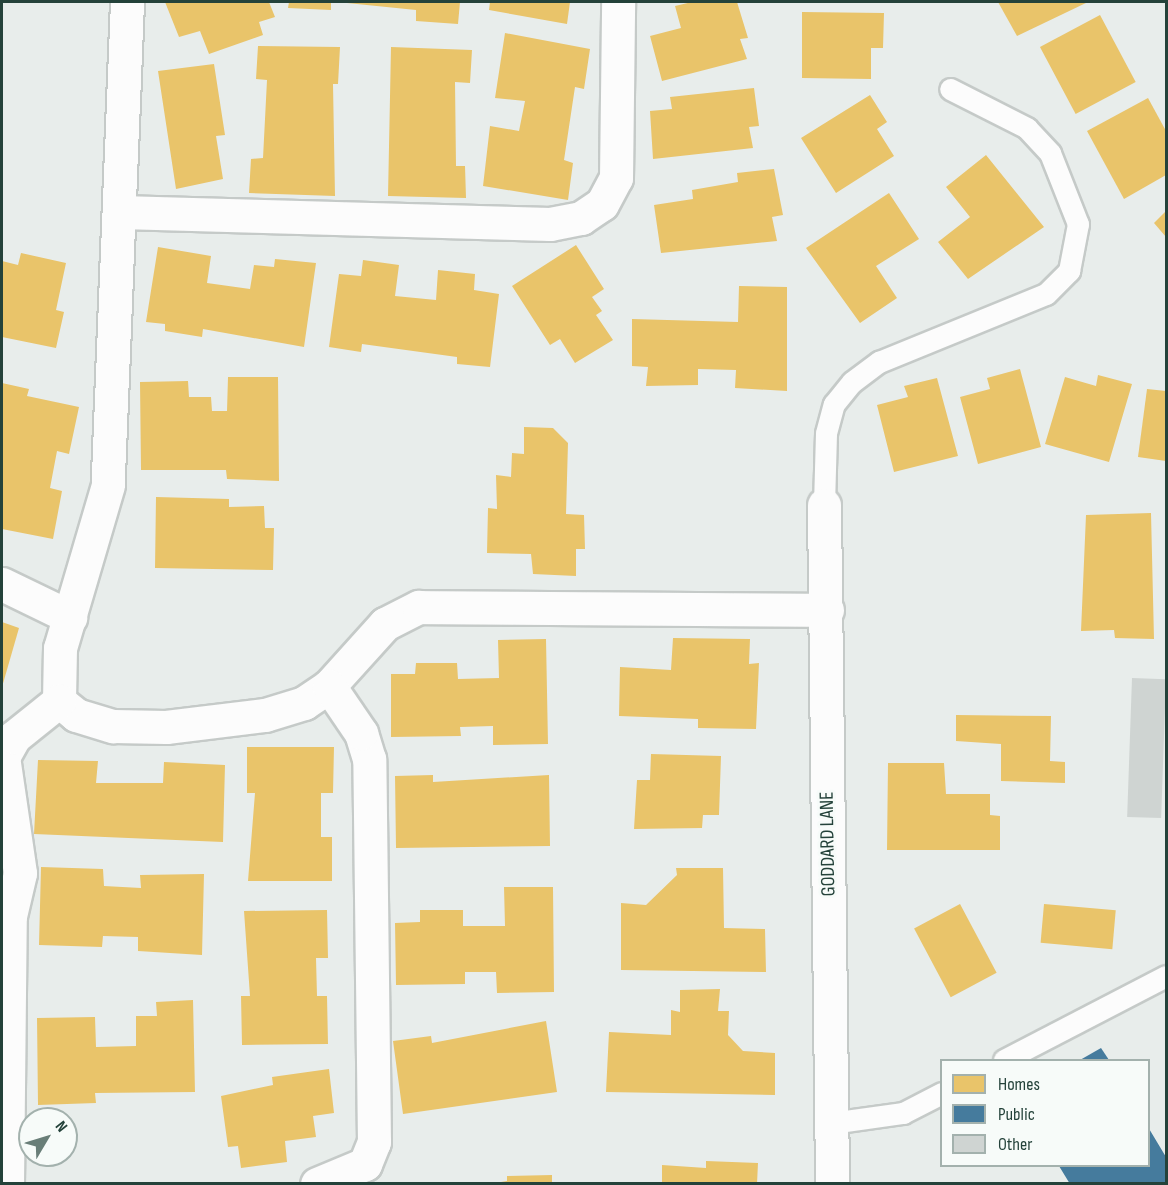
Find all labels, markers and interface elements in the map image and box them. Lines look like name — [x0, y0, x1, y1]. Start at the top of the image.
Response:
street label: GODDARD LANE — [815, 791, 841, 897]
legend — [940, 1059, 1150, 1167]
text: Homes — [998, 1074, 1040, 1095]
text: Public — [998, 1104, 1035, 1125]
north arrow — [18, 1107, 78, 1167]
text: N — [51, 1118, 71, 1136]
text: Other — [998, 1134, 1032, 1155]

